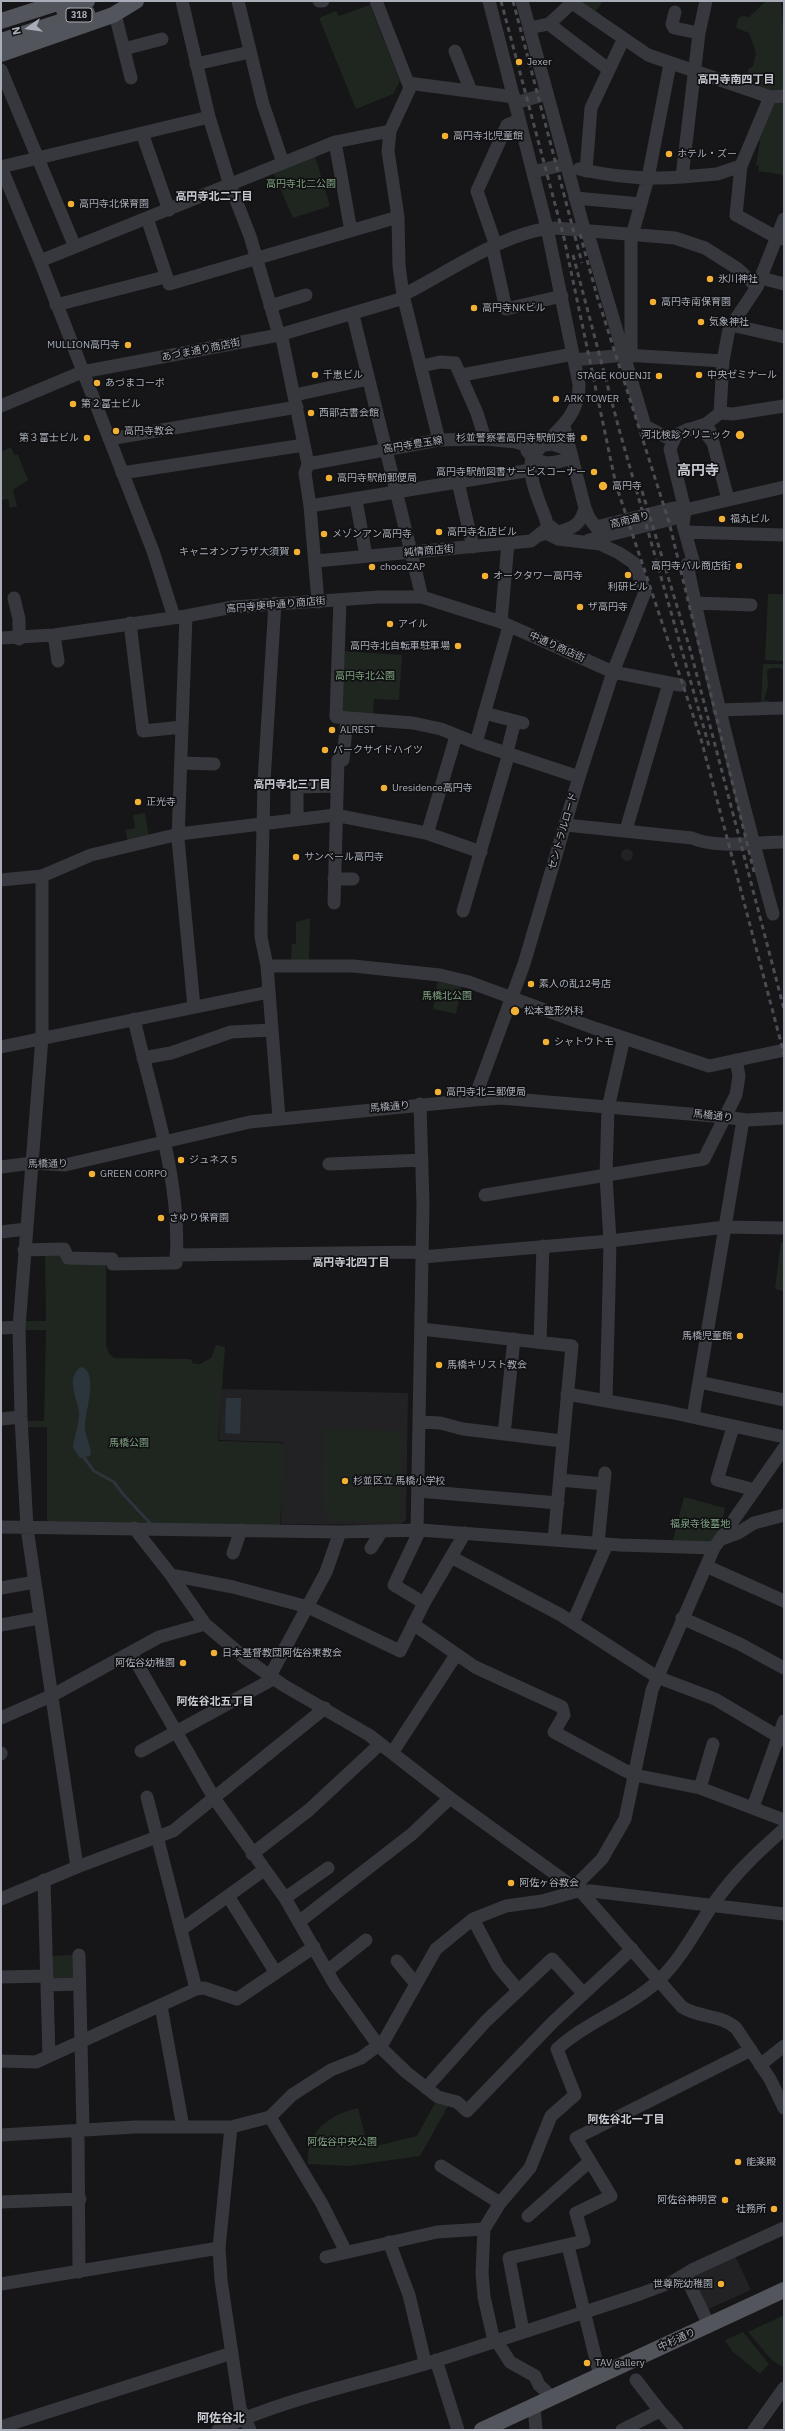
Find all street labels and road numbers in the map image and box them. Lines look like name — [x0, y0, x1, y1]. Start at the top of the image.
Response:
road number: 318 — [66, 8, 92, 22]
street label: あづま通り商店街 — [161, 336, 241, 364]
street label: 高円寺豊玉線 — [382, 434, 444, 456]
street label: 高南通り — [609, 509, 651, 531]
street label: 純情商店街 — [404, 543, 454, 559]
street label: 高円寺庚申通り商店街 — [226, 595, 326, 615]
street label: 中通り商店街 — [527, 629, 587, 665]
street label: セントラルロード — [546, 791, 580, 871]
street label: 馬橋通り — [370, 1099, 410, 1115]
street label: 馬橋通り — [692, 1108, 734, 1124]
street label: 馬橋通り — [28, 1158, 68, 1170]
street label: 中杉通り — [656, 2326, 698, 2354]

